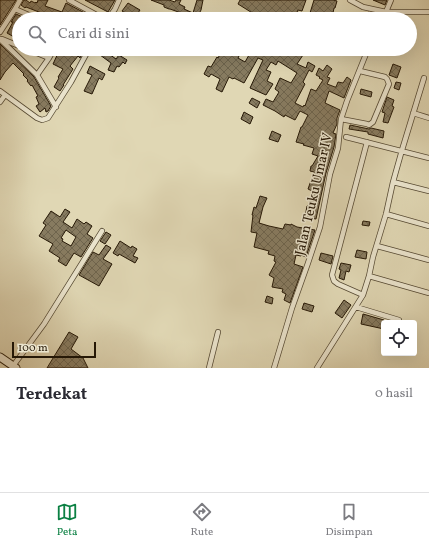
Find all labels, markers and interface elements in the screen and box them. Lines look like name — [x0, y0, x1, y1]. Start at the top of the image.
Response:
search box — [12, 12, 417, 56]
icon: search — [26, 23, 48, 45]
text: Cari di sini — [58, 24, 129, 45]
street label: Jalan Teuku Umar IV — [291, 131, 338, 258]
map controls — [381, 320, 417, 356]
button: locate — [381, 320, 417, 356]
scale bar — [12, 340, 96, 359]
text: 100 m — [18, 341, 48, 356]
text: Terdekat — [16, 383, 87, 406]
text: 0 hasil — [375, 385, 413, 403]
tab: Peta — [56, 501, 78, 540]
tab: Rute — [190, 501, 213, 540]
tab: Disimpan — [325, 501, 373, 540]

